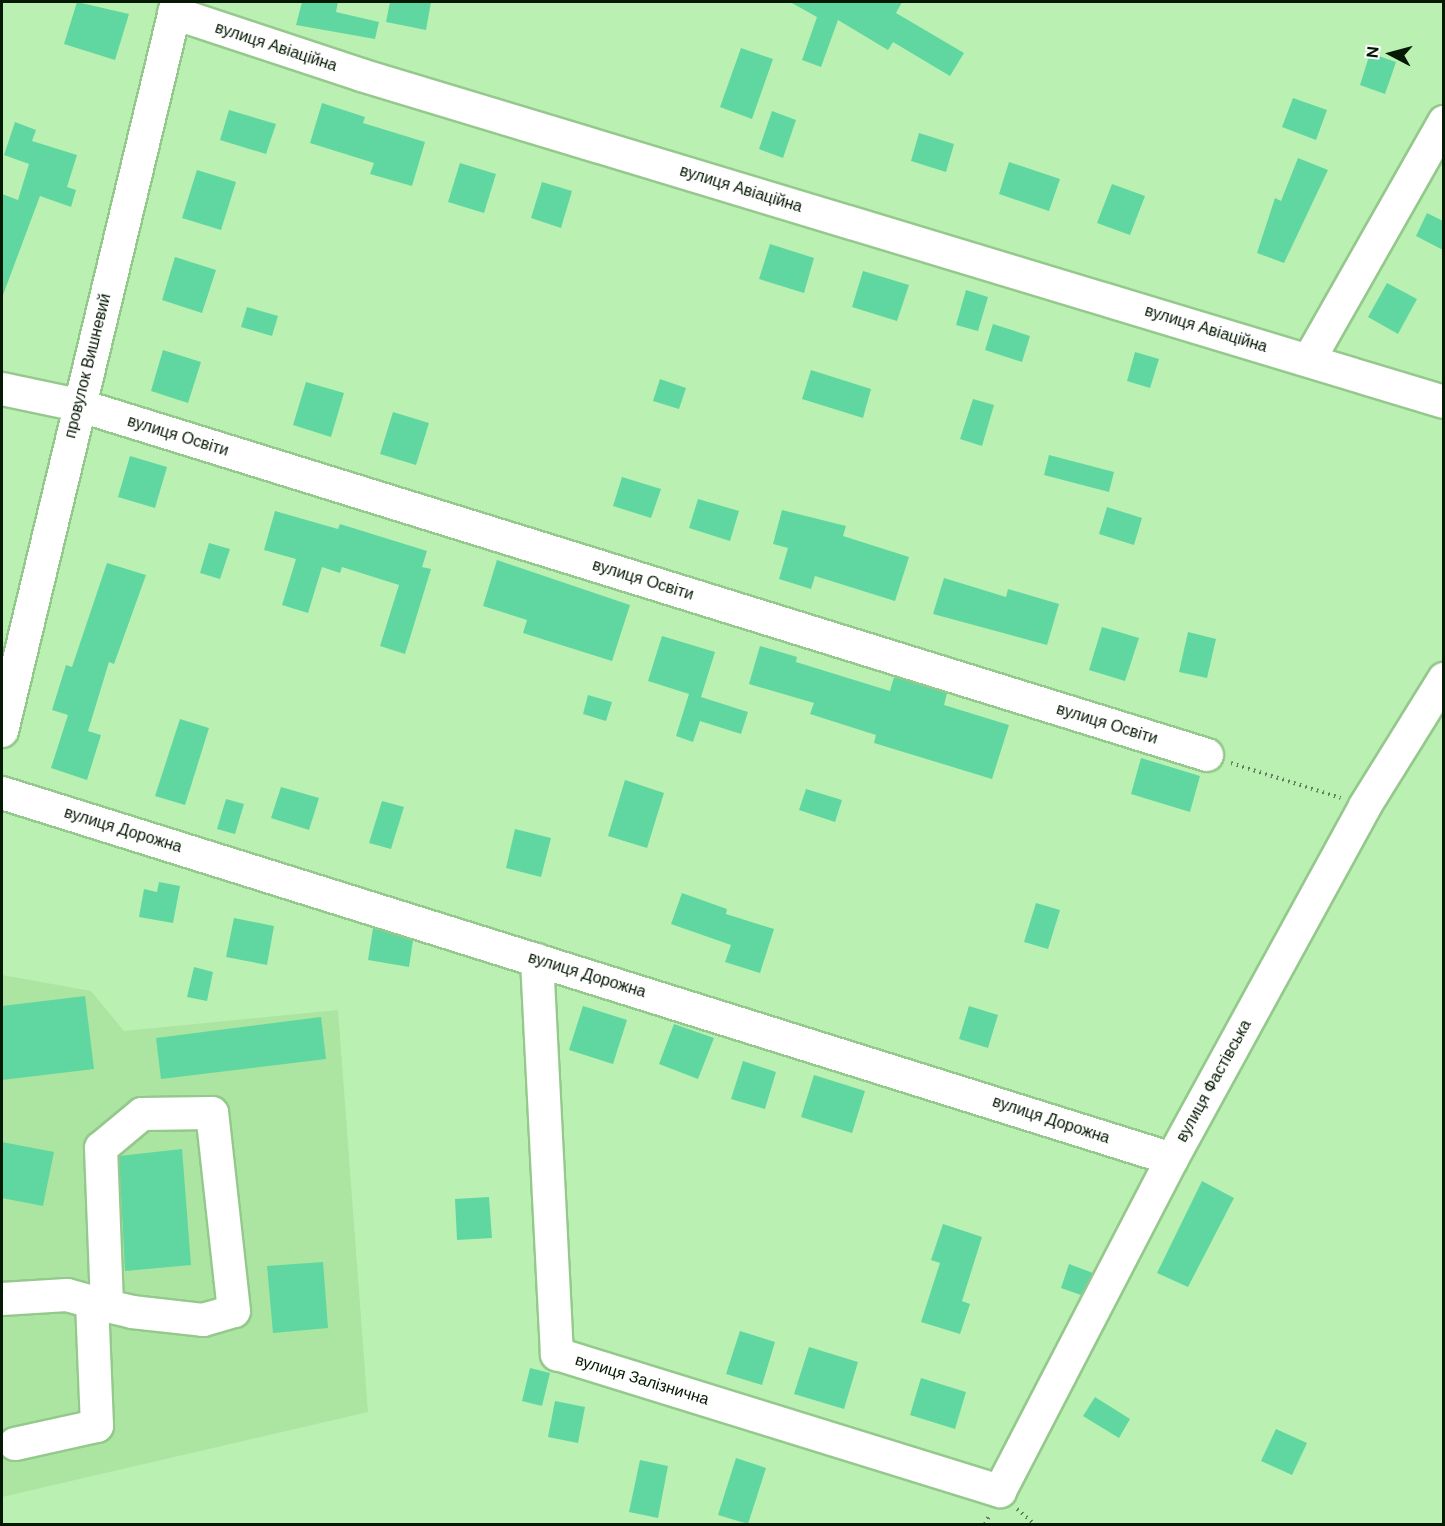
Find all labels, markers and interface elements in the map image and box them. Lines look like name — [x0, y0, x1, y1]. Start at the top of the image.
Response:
street label: вулиця Авіаційна — [213, 18, 339, 76]
north arrow — [1361, 24, 1421, 84]
text: N — [1362, 45, 1384, 59]
street label: вулиця Авіаційна — [677, 161, 805, 217]
street label: провулок Вишневий — [61, 292, 115, 440]
street label: вулиця Авіаційна — [1142, 301, 1270, 357]
street label: вулиця Освіти — [125, 411, 231, 461]
street label: вулиця Освіти — [590, 555, 696, 605]
street label: вулиця Освіти — [1054, 699, 1160, 749]
street label: вулиця Дорожна — [62, 803, 184, 857]
street label: вулиця Дорожна — [526, 948, 648, 1002]
street label: вулиця Фастівська — [1172, 1016, 1256, 1146]
street label: вулиця Дорожна — [990, 1092, 1112, 1148]
street label: вулиця Залізнична — [573, 1351, 711, 1409]

